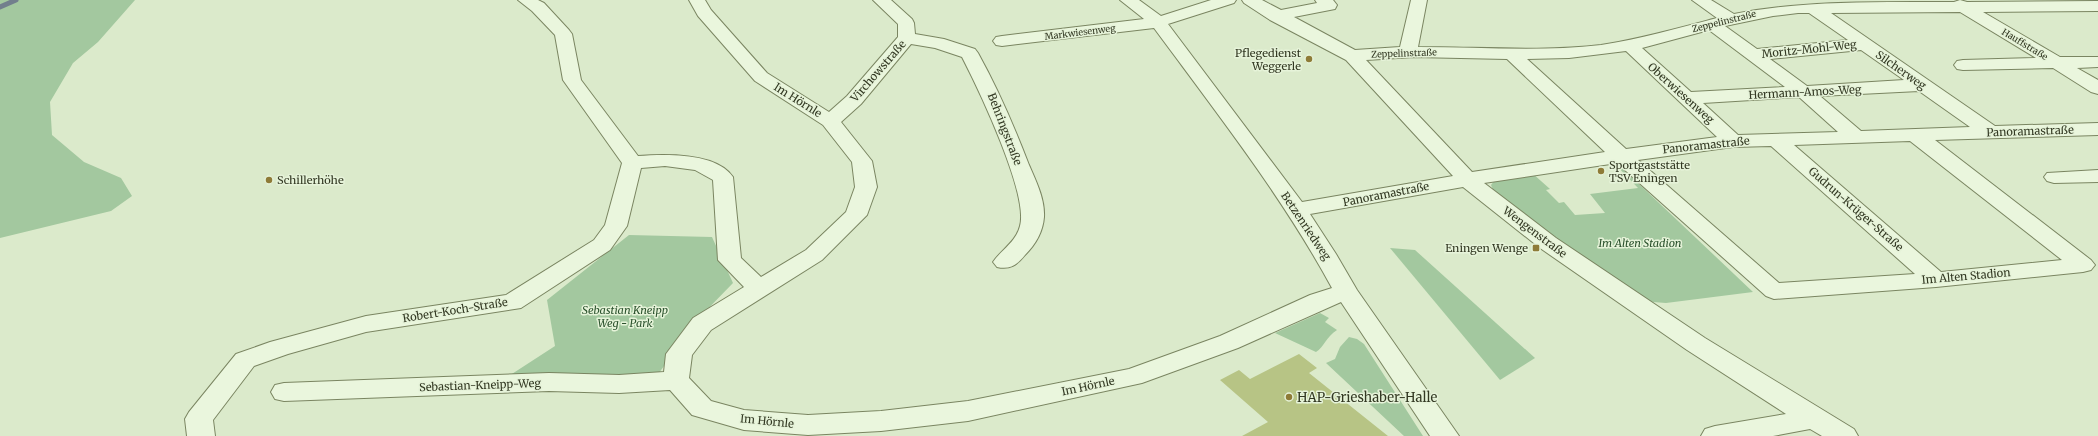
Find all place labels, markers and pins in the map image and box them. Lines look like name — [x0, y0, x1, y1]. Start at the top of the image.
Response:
place label: Pflegedienst Weggerle — [1235, 46, 1302, 73]
marker: Pflegedienst Weggerle — [1304, 54, 1314, 64]
place label: Sportgaststätte TSV Eningen — [1609, 158, 1690, 185]
marker: Sportgaststätte TSV Eningen — [1596, 166, 1606, 176]
place label: Schillerhöhe — [277, 173, 344, 187]
marker: Schillerhöhe — [264, 175, 274, 185]
place label: Eningen Wenge — [1445, 241, 1528, 255]
marker: Eningen Wenge — [1531, 243, 1541, 253]
place label: HAP-Grieshaber-Halle — [1297, 389, 1438, 406]
marker: HAP-Grieshaber-Halle — [1284, 392, 1294, 402]

